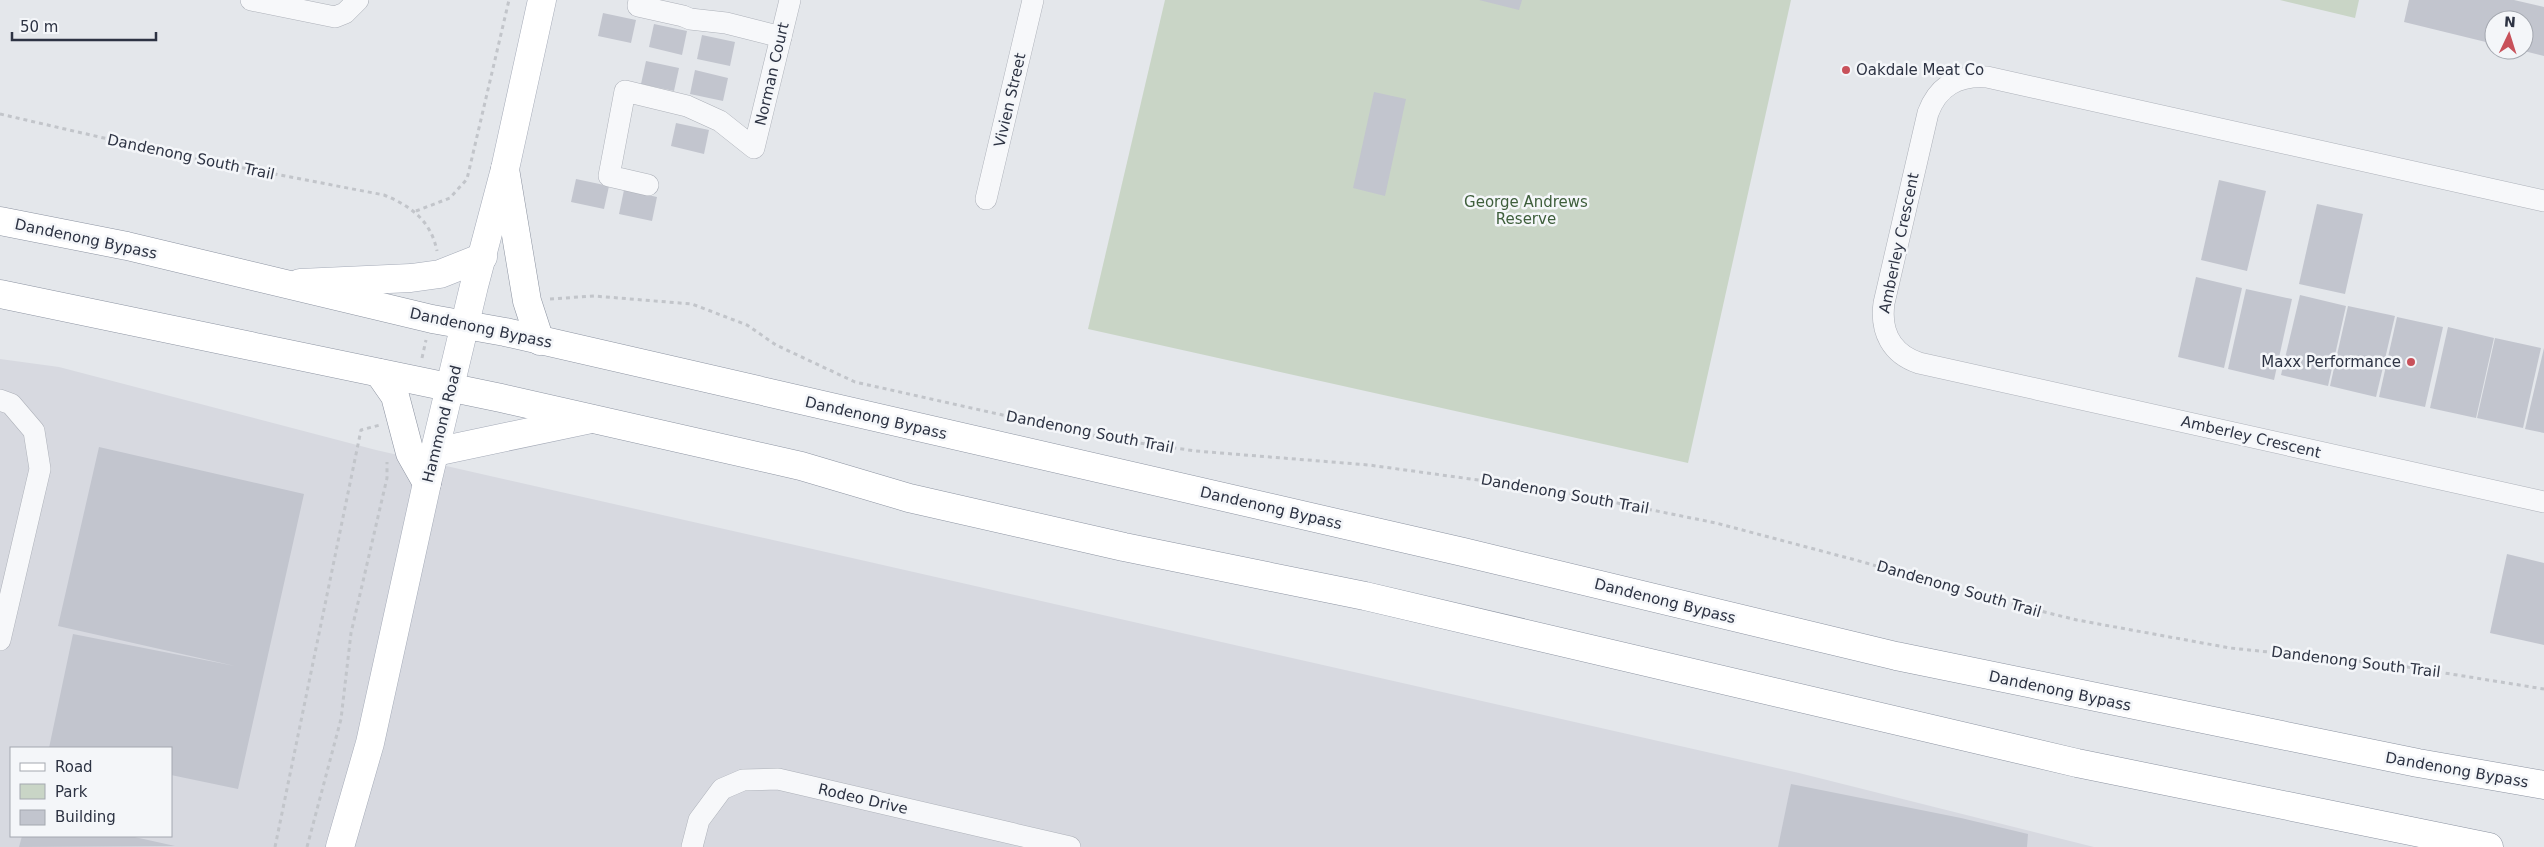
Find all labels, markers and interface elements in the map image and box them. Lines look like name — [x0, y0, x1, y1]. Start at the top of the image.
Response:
scale bar — [12, 10, 156, 42]
north arrow — [2484, 10, 2534, 60]
text: N — [2504, 14, 2516, 30]
text: 50 m — [20, 18, 58, 36]
street label: Norman Court — [751, 20, 793, 127]
street label: Vivien Street — [990, 51, 1030, 149]
place label: Oakdale Meat Co — [1856, 61, 1984, 79]
marker: Oakdale Meat Co — [1840, 64, 1852, 76]
street label: Dandenong South Trail — [106, 130, 276, 184]
street label: Amberley Crescent — [1875, 171, 1923, 315]
park label: George Andrews Reserve — [1464, 193, 1588, 228]
street label: Dandenong Bypass — [13, 215, 159, 263]
street label: Dandenong Bypass — [408, 304, 554, 352]
place label: Maxx Performance — [2261, 353, 2401, 371]
marker: Maxx Performance — [2405, 356, 2417, 368]
street label: Hammond Road — [419, 363, 465, 485]
street label: Dandenong Bypass — [803, 393, 949, 443]
street label: Dandenong South Trail — [1005, 407, 1175, 457]
street label: Amberley Crescent — [2179, 412, 2323, 462]
street label: Dandenong South Trail — [1479, 470, 1651, 518]
street label: Dandenong Bypass — [1198, 483, 1344, 533]
street label: Dandenong South Trail — [1875, 557, 2043, 621]
street label: Dandenong Bypass — [1592, 575, 1738, 627]
street label: Dandenong South Trail — [2270, 643, 2442, 681]
street label: Dandenong Bypass — [1987, 667, 2133, 715]
legend — [10, 747, 172, 837]
street label: Dandenong Bypass — [2384, 749, 2530, 791]
text: Road — [55, 758, 93, 776]
street label: Rodeo Drive — [816, 780, 910, 818]
text: Park — [55, 783, 88, 801]
text: Building — [55, 808, 116, 826]

